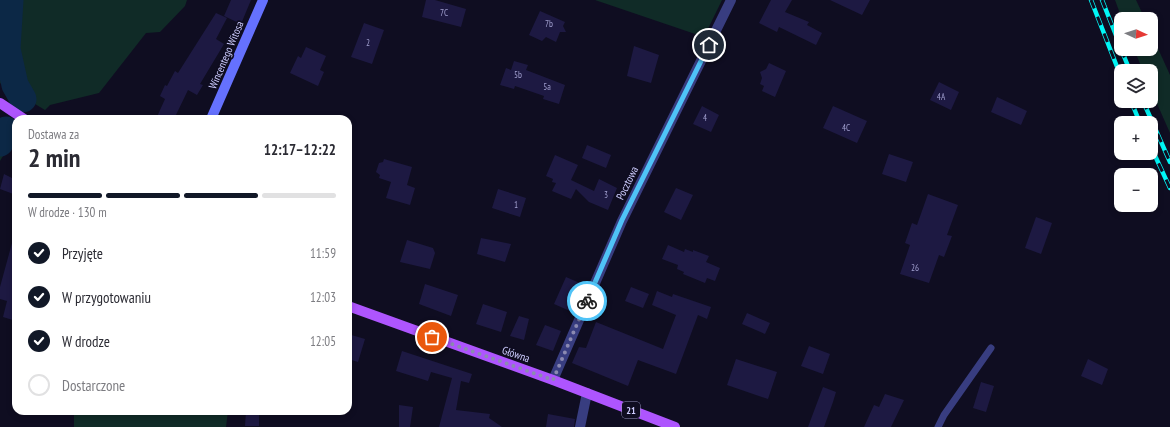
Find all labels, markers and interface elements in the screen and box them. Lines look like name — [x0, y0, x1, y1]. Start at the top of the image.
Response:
house number: 7C — [440, 7, 448, 18]
north arrow — [1114, 12, 1158, 56]
map controls — [1114, 12, 1158, 212]
house number: 7b — [545, 18, 553, 29]
street label: Wincentego Witosa — [205, 19, 247, 91]
pin — [692, 28, 726, 62]
icon: home — [698, 34, 720, 56]
house number: 2 — [366, 37, 370, 48]
button: layers — [1114, 64, 1158, 108]
house number: 5b — [514, 69, 522, 80]
house number: 5a — [543, 81, 551, 92]
house number: 4A — [937, 91, 946, 102]
house number: 4 — [703, 112, 707, 123]
button: + — [1114, 116, 1158, 160]
house number: 4C — [842, 122, 850, 133]
text: Dostawa za — [28, 126, 79, 143]
text: 12:17–12:22 — [264, 140, 336, 159]
text: 2 min — [28, 141, 81, 174]
street label: Pocztowa — [613, 164, 641, 202]
button: − — [1114, 168, 1158, 212]
house number: 3 — [604, 189, 608, 200]
house number: 1 — [514, 199, 518, 210]
text: W drodze · 130 m — [28, 204, 107, 221]
icon: check — [28, 242, 50, 264]
text: Przyjęte — [62, 244, 103, 263]
text: 11:59 — [310, 245, 336, 262]
house number: 26 — [911, 262, 919, 273]
courier — [567, 281, 607, 321]
icon: check — [28, 286, 50, 308]
text: W przygotowaniu — [62, 288, 151, 307]
text: 12:03 — [310, 289, 336, 306]
icon: bike — [576, 290, 598, 312]
pin — [415, 320, 449, 354]
icon: bag — [421, 326, 443, 348]
icon: check — [28, 330, 50, 352]
text: W drodze — [62, 332, 110, 351]
text: 12:05 — [310, 333, 336, 350]
street label: Główna — [500, 343, 532, 365]
text: Dostarczone — [62, 376, 125, 395]
road number: 21 — [622, 402, 640, 418]

